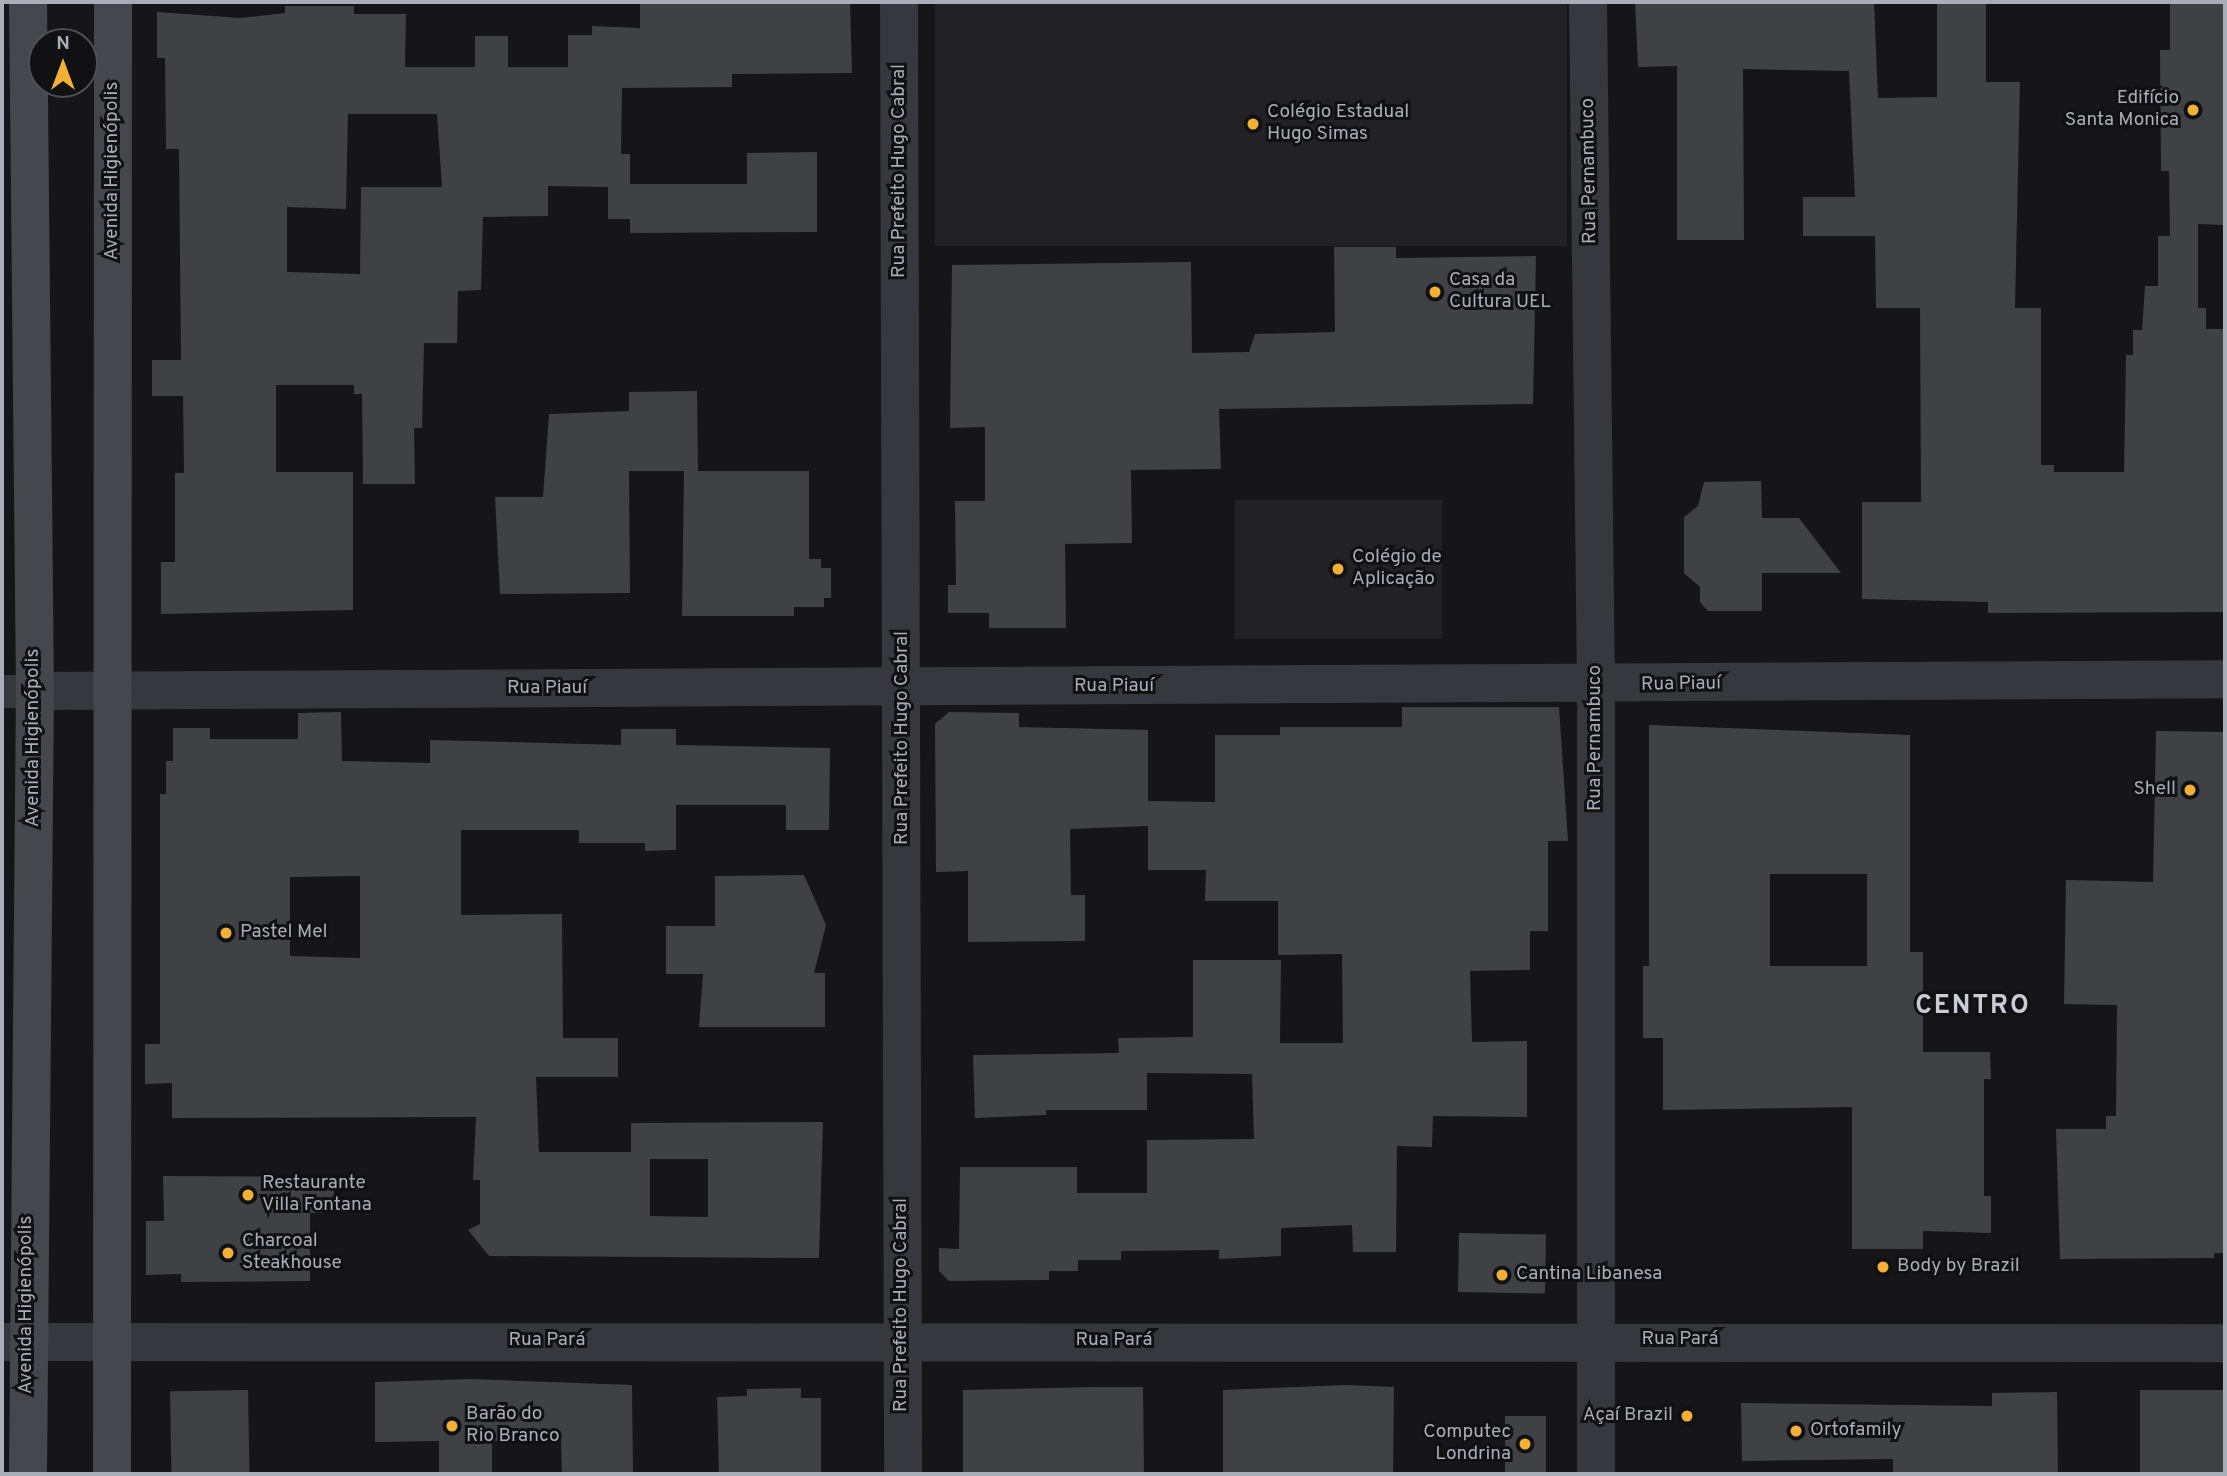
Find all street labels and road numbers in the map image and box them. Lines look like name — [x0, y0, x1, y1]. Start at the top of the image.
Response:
street label: Rua Prefeito Hugo Cabral — [889, 64, 911, 278]
street label: Avenida Higienópolis — [102, 82, 124, 260]
street label: Rua Pernambuco — [1577, 98, 1603, 244]
street label: Rua Prefeito Hugo Cabral — [892, 631, 914, 845]
street label: Avenida Higienópolis — [23, 649, 45, 827]
street label: Rua Pernambuco — [1585, 665, 1607, 811]
street label: Rua Piauí — [1641, 673, 1721, 697]
street label: Rua Piauí — [1074, 676, 1154, 698]
street label: Rua Piauí — [507, 678, 587, 700]
street label: Rua Prefeito Hugo Cabral — [891, 1198, 913, 1412]
street label: Avenida Higienópolis — [16, 1216, 38, 1394]
street label: Rua Pará — [1642, 1329, 1718, 1351]
street label: Rua Pará — [509, 1330, 585, 1352]
street label: Rua Pará — [1076, 1330, 1152, 1352]

